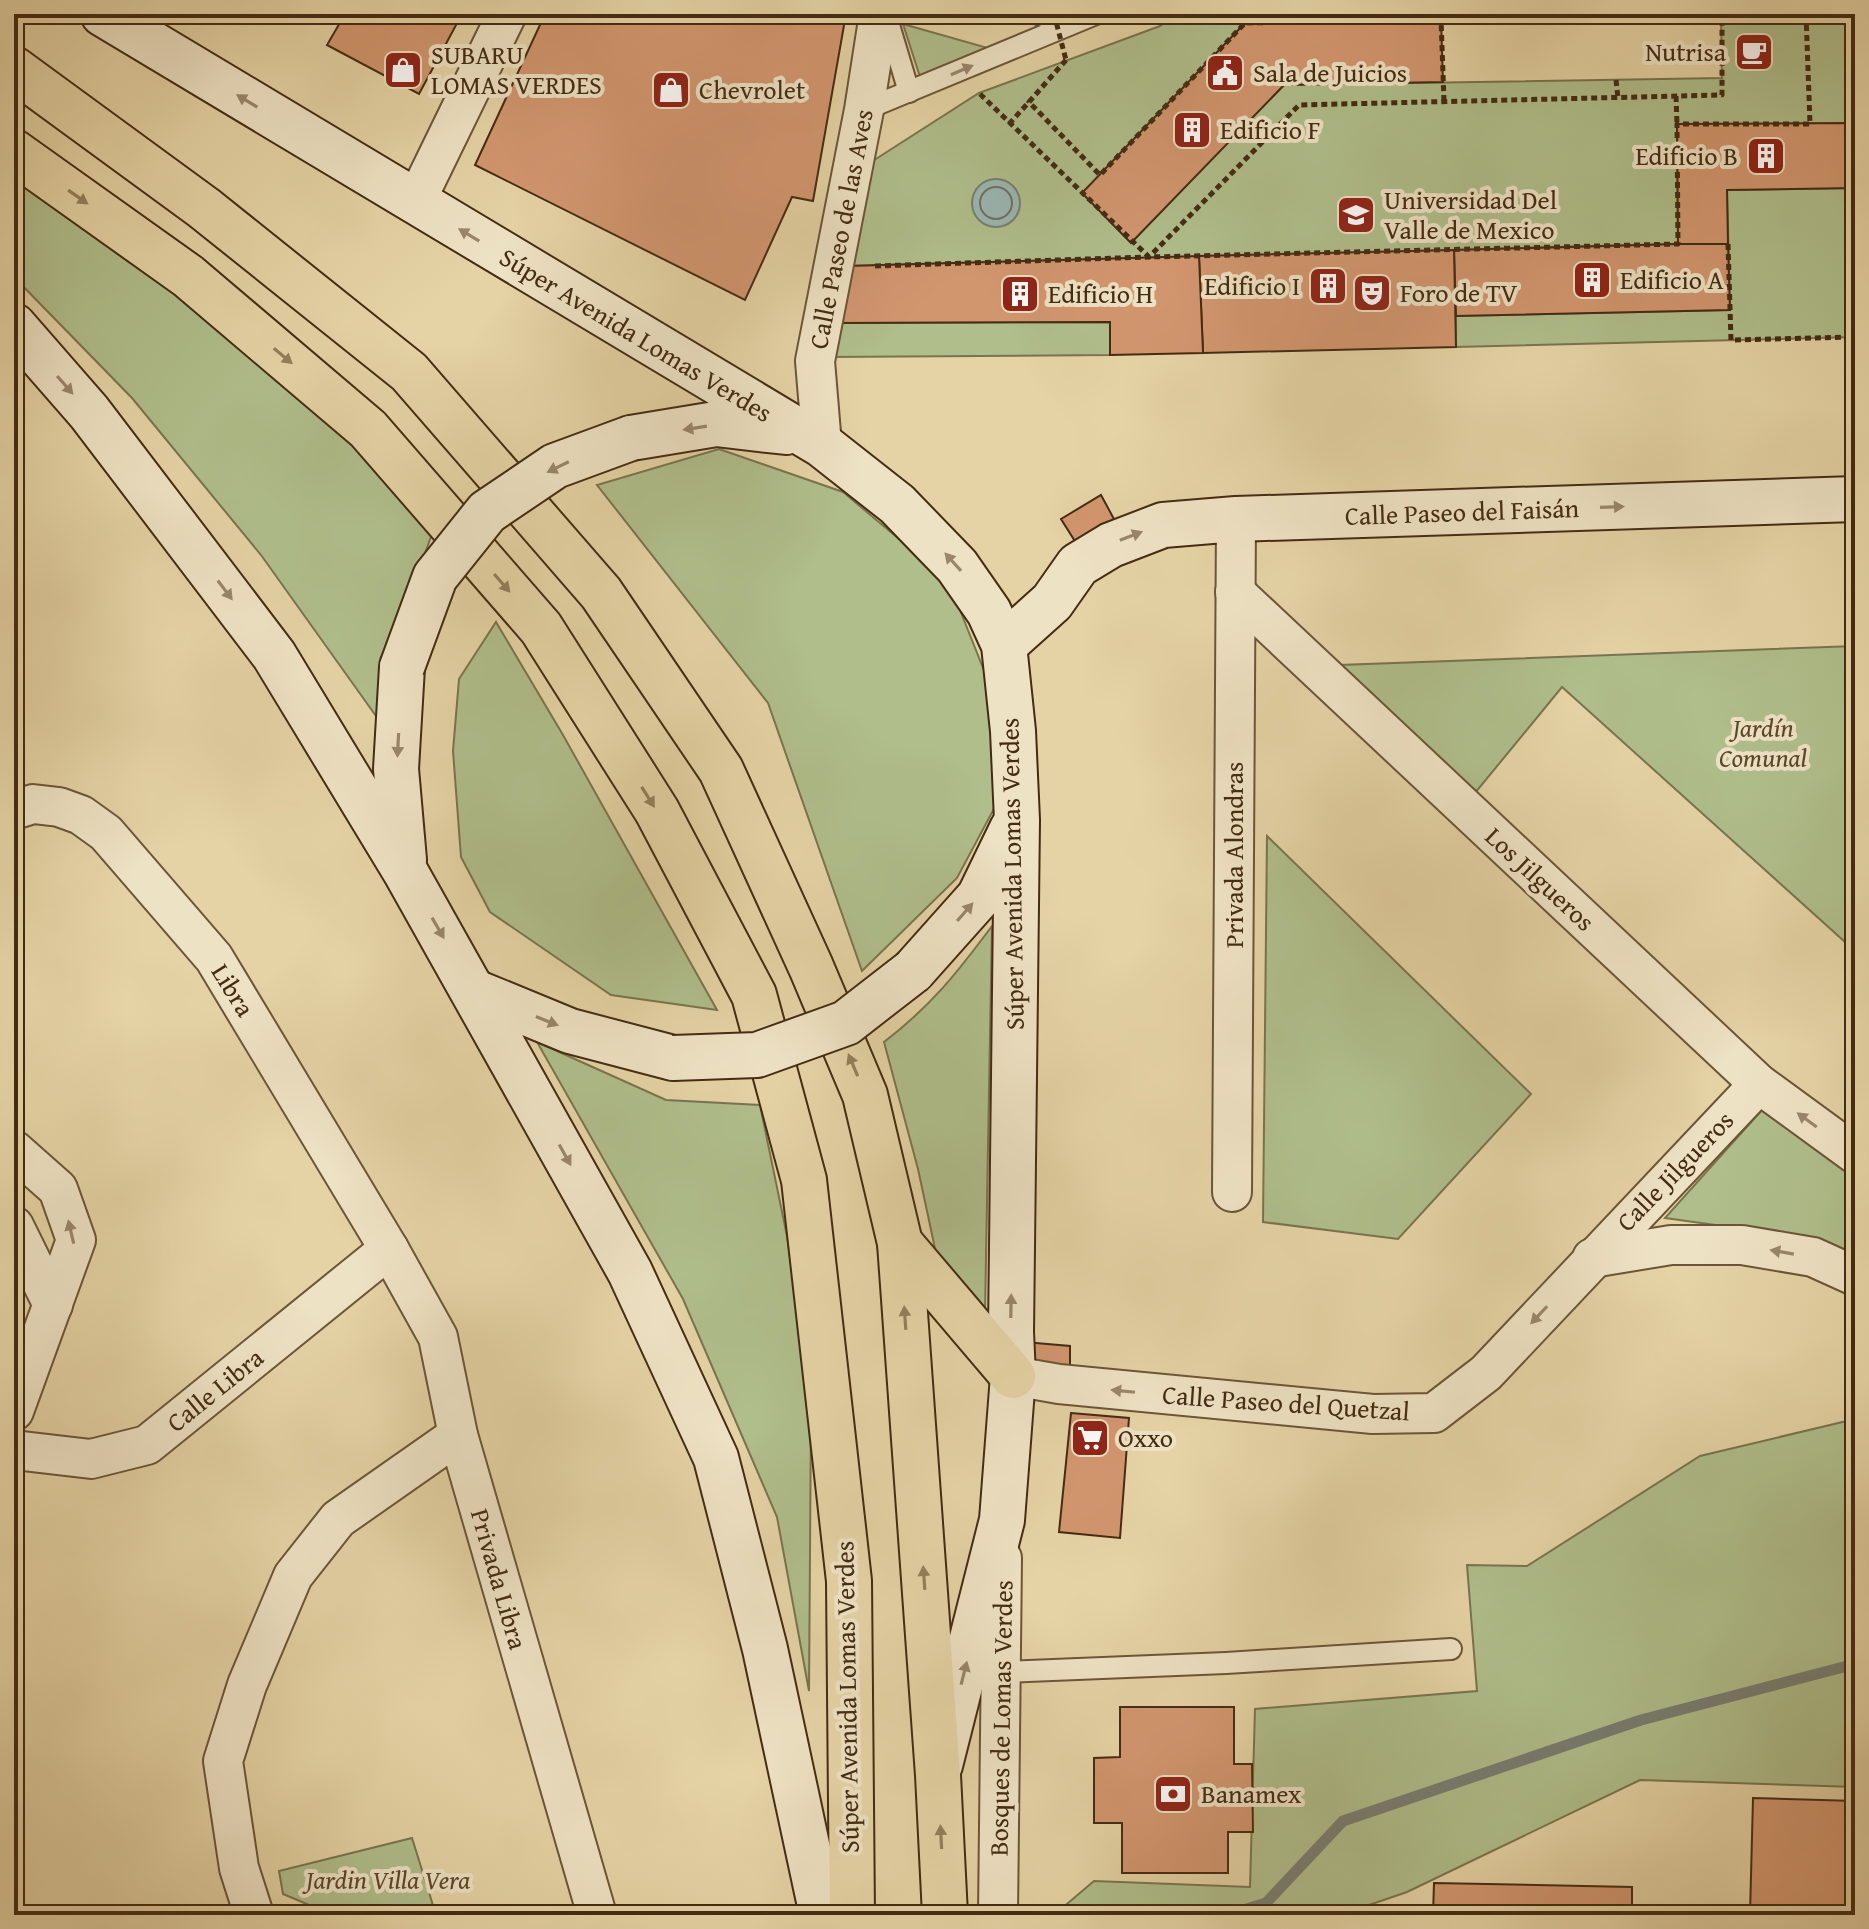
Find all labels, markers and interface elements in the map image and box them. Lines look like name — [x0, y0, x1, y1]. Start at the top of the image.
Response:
cafe icon: Nutrisa — [1733, 31, 1775, 73]
place label: Nutrisa — [1645, 32, 1727, 71]
place label: SUBARU LOMAS VERDES — [431, 35, 602, 104]
shop icon: SUBARU LOMAS VERDES — [382, 49, 424, 91]
public building icon: Sala de Juicios — [1204, 52, 1246, 94]
place label: Sala de Juicios — [1253, 53, 1407, 92]
one-way arrow — [950, 63, 974, 76]
shop icon: Chevrolet — [650, 69, 692, 111]
place label: Chevrolet — [699, 70, 805, 109]
one-way arrow — [236, 94, 258, 108]
street label: Calle Paseo de las Aves — [798, 106, 883, 352]
building icon: Edificio F — [1171, 109, 1213, 151]
place label: Edificio F — [1220, 110, 1320, 149]
building icon: Edificio B — [1745, 135, 1787, 177]
place label: Edificio B — [1635, 136, 1738, 175]
place label: Universidad Del Valle de Mexico — [1384, 180, 1557, 249]
one-way arrow — [67, 189, 88, 204]
school or university icon: Universidad Del Valle de Mexico — [1335, 194, 1377, 236]
one-way arrow — [458, 229, 480, 243]
street label: Súper Avenida Lomas Verdes — [492, 237, 780, 432]
building icon: Edificio A — [1571, 259, 1613, 301]
place label: Edificio A — [1620, 260, 1724, 299]
building icon: Edificio I — [1307, 265, 1349, 307]
place label: Edificio I — [1204, 266, 1300, 305]
theatre icon: Foro de TV — [1351, 272, 1393, 314]
building icon: Edificio H — [999, 273, 1041, 315]
place label: Foro de TV — [1400, 273, 1518, 312]
place label: Edificio H — [1048, 274, 1153, 313]
one-way arrow — [272, 347, 292, 364]
one-way arrow — [56, 375, 74, 394]
one-way arrow — [683, 422, 708, 434]
one-way arrow — [547, 460, 570, 474]
street label: Calle Paseo del Faisán — [1344, 488, 1580, 535]
one-way arrow — [1600, 500, 1626, 513]
one-way arrow — [1119, 529, 1143, 542]
one-way arrow — [944, 552, 962, 571]
one-way arrow — [493, 572, 510, 592]
one-way arrow — [216, 580, 232, 600]
park label: Jardín Comunal — [1719, 708, 1807, 777]
street label: Súper Avenida Lomas Verdes — [989, 718, 1034, 1030]
one-way arrow — [391, 733, 404, 758]
street label: Privada Alondras — [1214, 762, 1253, 948]
one-way arrow — [641, 786, 655, 808]
street label: Los Jilgueros — [1477, 817, 1604, 940]
one-way arrow — [956, 903, 973, 923]
one-way arrow — [431, 917, 445, 939]
street label: Libra — [202, 956, 265, 1024]
one-way arrow — [535, 1015, 559, 1028]
one-way arrow — [846, 1053, 859, 1077]
street label: Calle Jilgueros — [1607, 1101, 1742, 1240]
one-way arrow — [1796, 1112, 1817, 1128]
one-way arrow — [558, 1144, 572, 1166]
one-way arrow — [64, 1219, 77, 1244]
one-way arrow — [1769, 1245, 1794, 1257]
one-way arrow — [1005, 1293, 1018, 1318]
one-way arrow — [898, 1305, 911, 1330]
one-way arrow — [1531, 1306, 1549, 1325]
street label: Calle Libra — [158, 1338, 272, 1441]
street label: Calle Paseo del Quetzal — [1161, 1374, 1411, 1431]
one-way arrow — [1110, 1384, 1135, 1397]
supermarket icon: Oxxo — [1069, 1417, 1111, 1459]
place label: Oxxo — [1118, 1418, 1173, 1457]
street label: Privada Libra — [461, 1504, 538, 1655]
street label: Súper Avenida Lomas Verdes — [824, 1541, 869, 1853]
one-way arrow — [917, 1565, 930, 1590]
street label: Bosques de Lomas Verdes — [979, 1580, 1022, 1856]
one-way arrow — [958, 1660, 970, 1685]
bank icon: Banamex — [1152, 1773, 1194, 1815]
place label: Banamex — [1201, 1774, 1302, 1813]
one-way arrow — [934, 1824, 947, 1849]
park label: Jardin Villa Vera — [302, 1860, 470, 1899]

